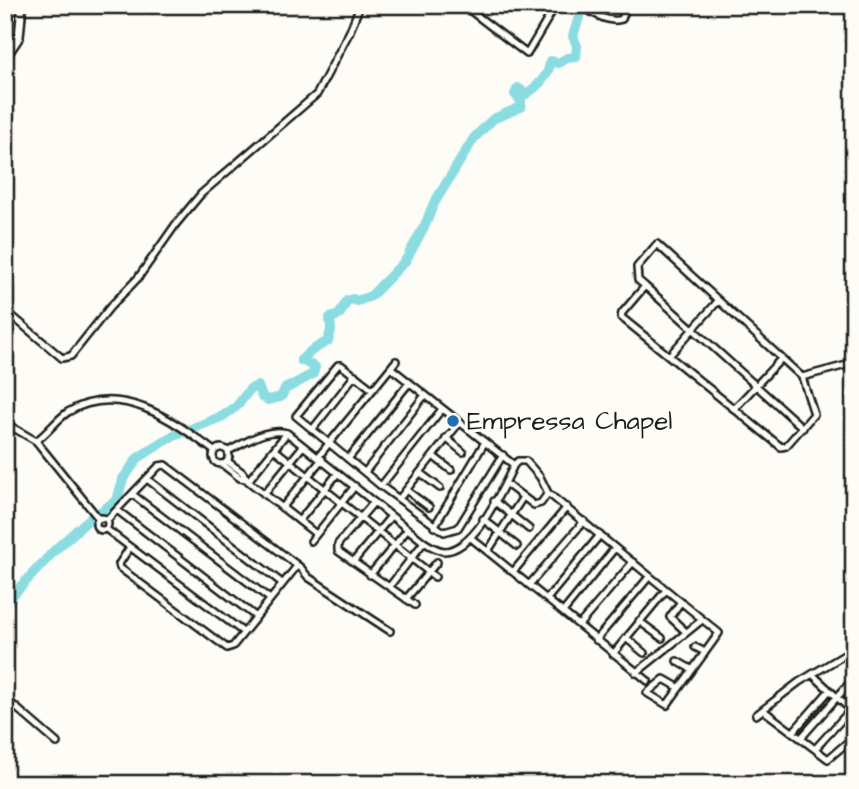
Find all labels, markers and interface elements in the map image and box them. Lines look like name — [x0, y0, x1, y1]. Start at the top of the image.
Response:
place label: Empressa Chapel — [467, 403, 672, 439]
marker: Empressa Chapel — [445, 413, 461, 429]

